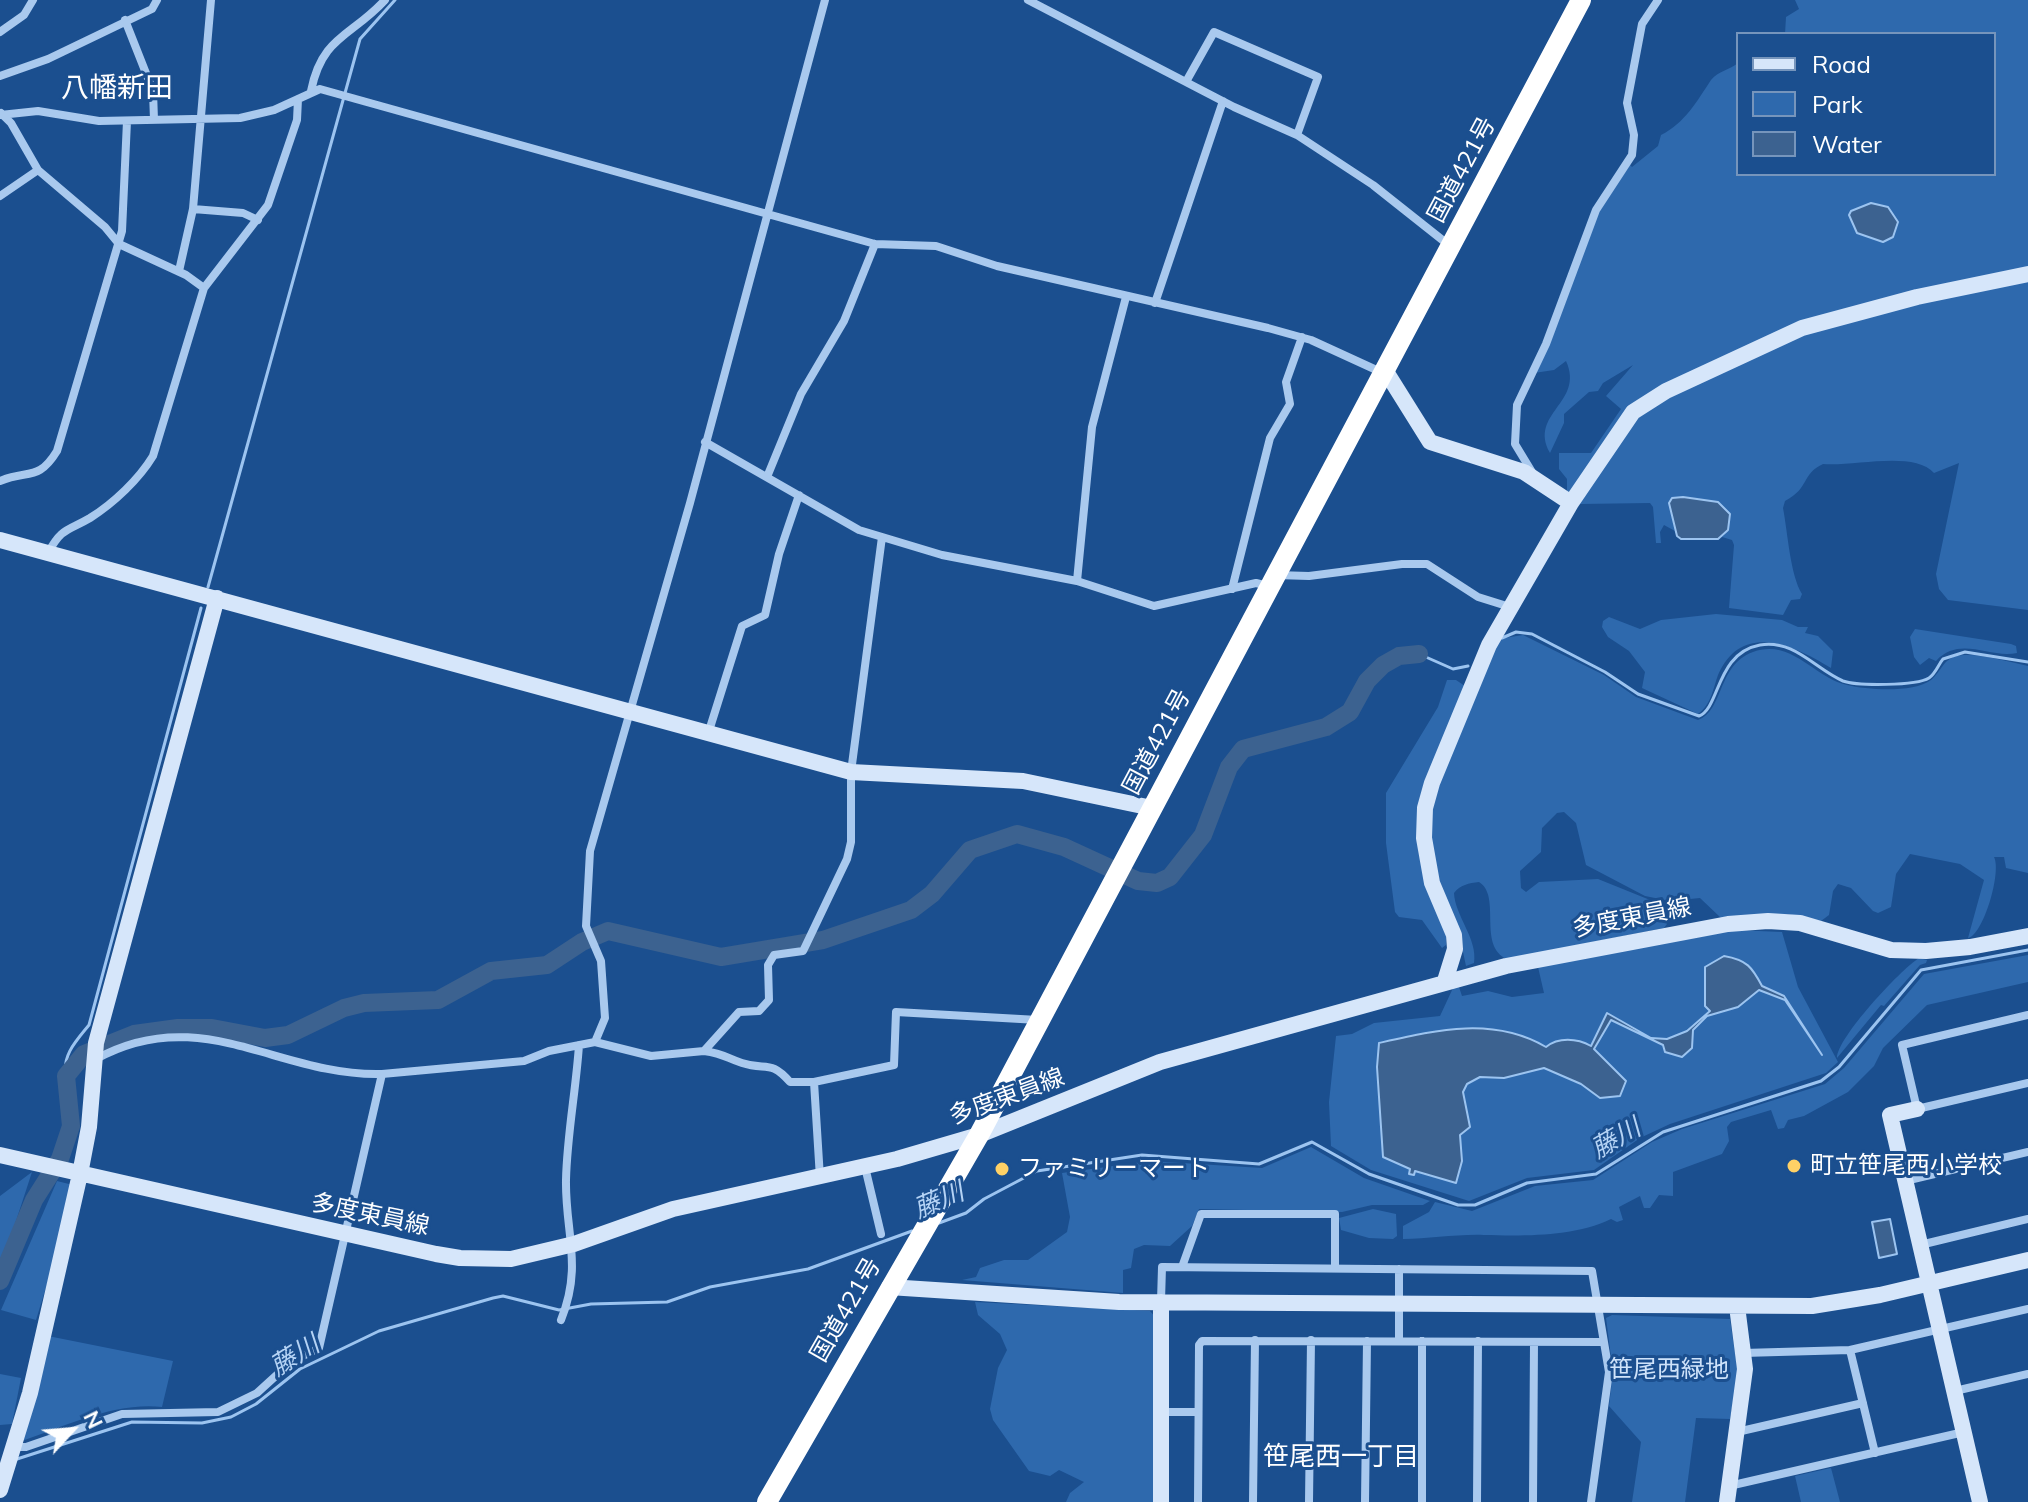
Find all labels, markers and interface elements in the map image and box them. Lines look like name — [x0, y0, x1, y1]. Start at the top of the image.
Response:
legend — [1736, 32, 1996, 176]
text: Road — [1812, 49, 1871, 79]
district label: 八幡新田 — [61, 72, 173, 106]
text: Park — [1812, 89, 1863, 119]
street label: 国道421号 — [1422, 112, 1502, 228]
text: Water — [1812, 129, 1882, 159]
street label: 国道421号 — [1117, 684, 1197, 800]
street label: 多度東員線 — [1570, 892, 1694, 944]
street label: 多度東員線 — [946, 1063, 1068, 1131]
water label: 藤川 — [1586, 1112, 1646, 1166]
place label: 町立笹尾西小学校 — [1810, 1152, 2002, 1180]
place label: ファミリーマート — [1018, 1155, 1210, 1183]
marker: 町立笹尾西小学校 — [1785, 1157, 1803, 1175]
marker: ファミリーマート — [993, 1160, 1011, 1178]
water label: 藤川 — [909, 1176, 969, 1226]
street label: 多度東員線 — [308, 1188, 432, 1242]
street label: 国道421号 — [805, 1253, 887, 1367]
water label: 藤川 — [265, 1329, 325, 1383]
park label: 笹尾西緑地 — [1609, 1356, 1729, 1384]
north arrow — [32, 1390, 112, 1470]
text: N — [77, 1406, 110, 1433]
district label: 笹尾西一丁目 — [1263, 1441, 1419, 1473]

